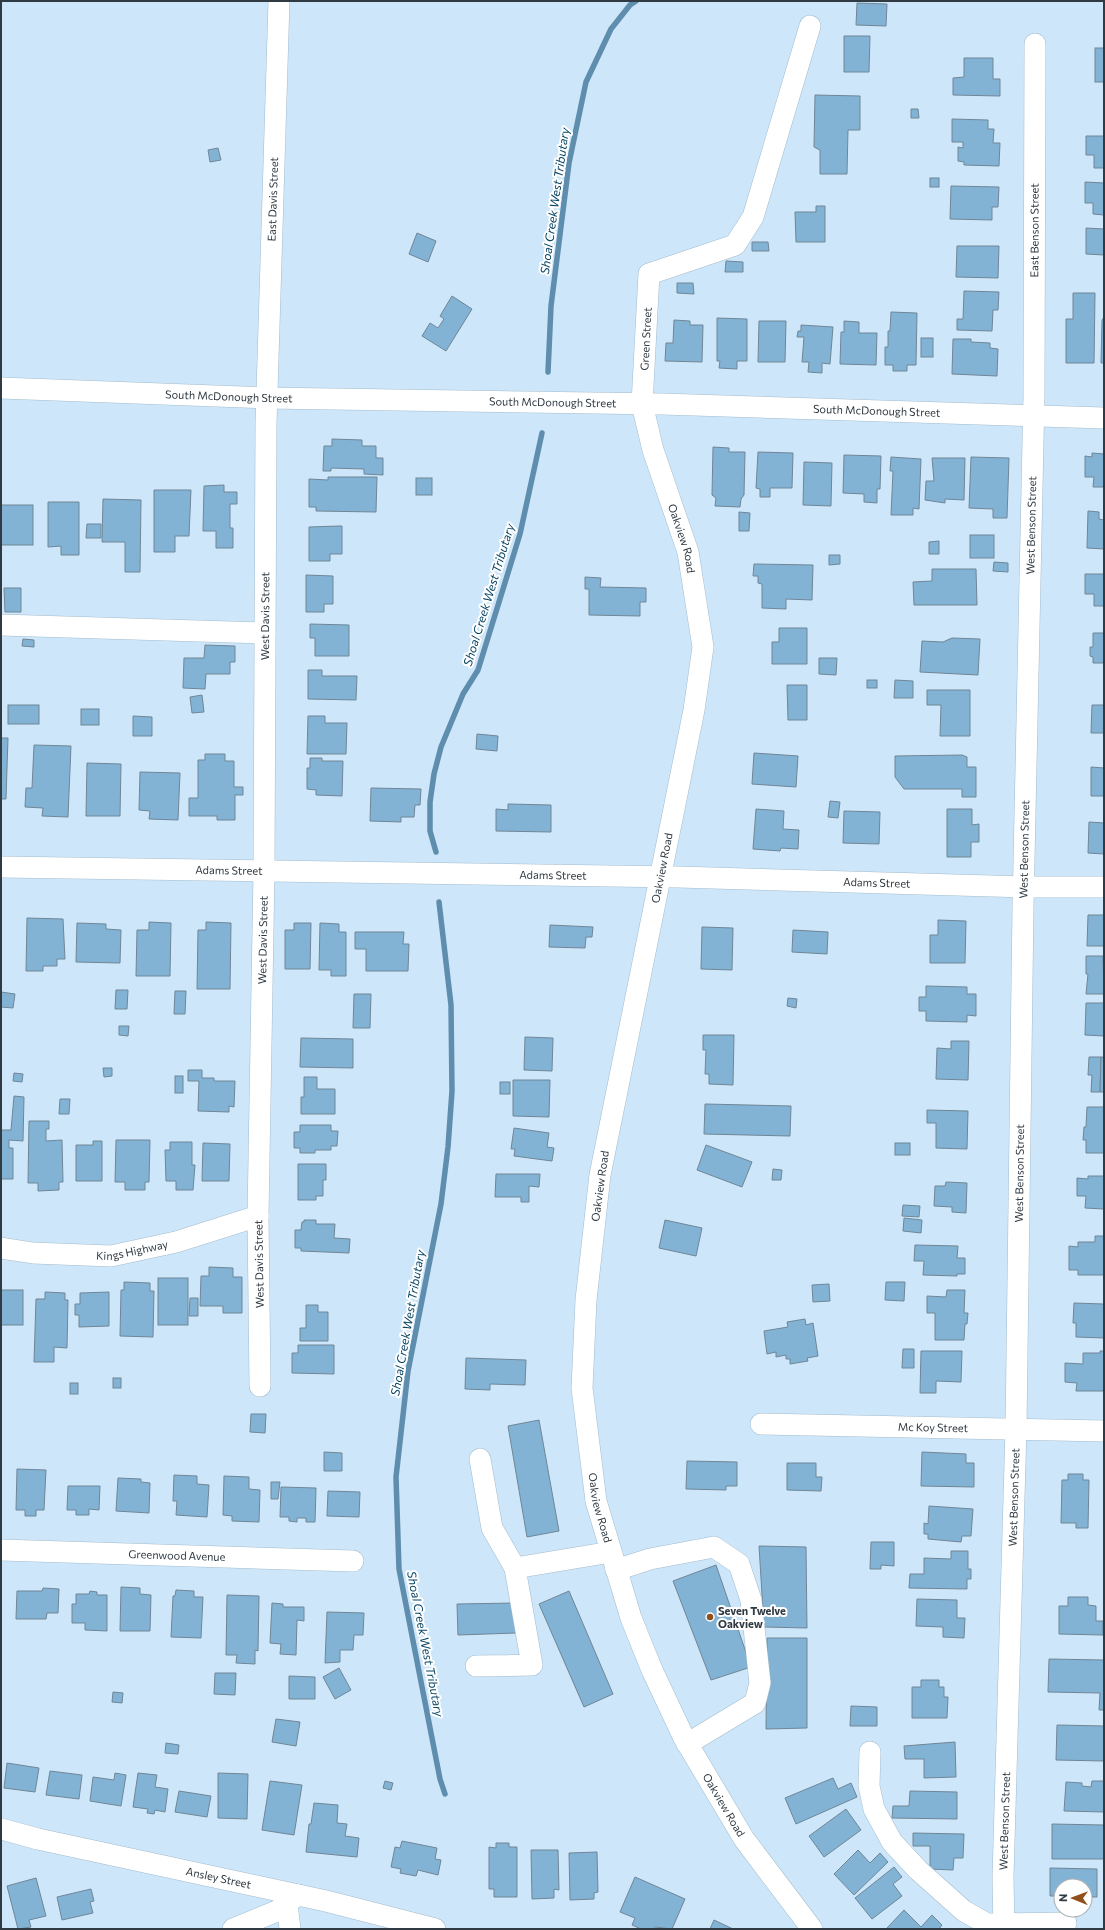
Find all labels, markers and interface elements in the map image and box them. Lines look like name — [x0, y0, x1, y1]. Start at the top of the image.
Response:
water label: Shoal Creek West Tributary — [537, 126, 571, 275]
street label: East Davis Street — [265, 156, 280, 242]
street label: East Benson Street — [1027, 183, 1041, 278]
street label: Green Street — [637, 307, 654, 371]
street label: South McDonough Street — [165, 387, 293, 404]
street label: South McDonough Street — [489, 394, 617, 409]
street label: South McDonough Street — [813, 402, 941, 419]
street label: West Benson Street — [1023, 476, 1038, 575]
street label: Oakview Road — [666, 502, 698, 574]
water label: Shoal Creek West Tributary — [460, 521, 517, 668]
street label: West Davis Street — [258, 571, 271, 660]
street label: West Benson Street — [1016, 800, 1031, 899]
street label: Oakview Road — [648, 832, 675, 904]
street label: Adams Street — [195, 863, 263, 877]
street label: Adams Street — [519, 868, 587, 882]
street label: Adams Street — [843, 875, 911, 890]
street label: West Davis Street — [255, 895, 270, 984]
street label: West Benson Street — [1012, 1124, 1026, 1222]
street label: Oakview Road — [588, 1150, 611, 1222]
street label: West Davis Street — [251, 1219, 266, 1308]
street label: Kings Highway — [96, 1237, 169, 1262]
water label: Shoal Creek West Tributary — [387, 1248, 427, 1397]
street label: Mc Koy Street — [898, 1420, 969, 1434]
street label: West Benson Street — [1006, 1447, 1021, 1546]
street label: Oakview Road — [587, 1472, 615, 1544]
street label: Greenwood Avenue — [128, 1547, 226, 1563]
water label: Shoal Creek West Tributary — [405, 1570, 447, 1719]
place label: Seven Twelve Oakview — [718, 1604, 786, 1630]
marker: Seven Twelve Oakview — [705, 1612, 715, 1622]
street label: Oakview Road — [700, 1771, 748, 1839]
street label: West Benson Street — [996, 1771, 1012, 1870]
street label: Ansley Street — [185, 1864, 253, 1891]
north arrow — [1053, 1878, 1093, 1918]
text: N — [1056, 1894, 1069, 1902]

